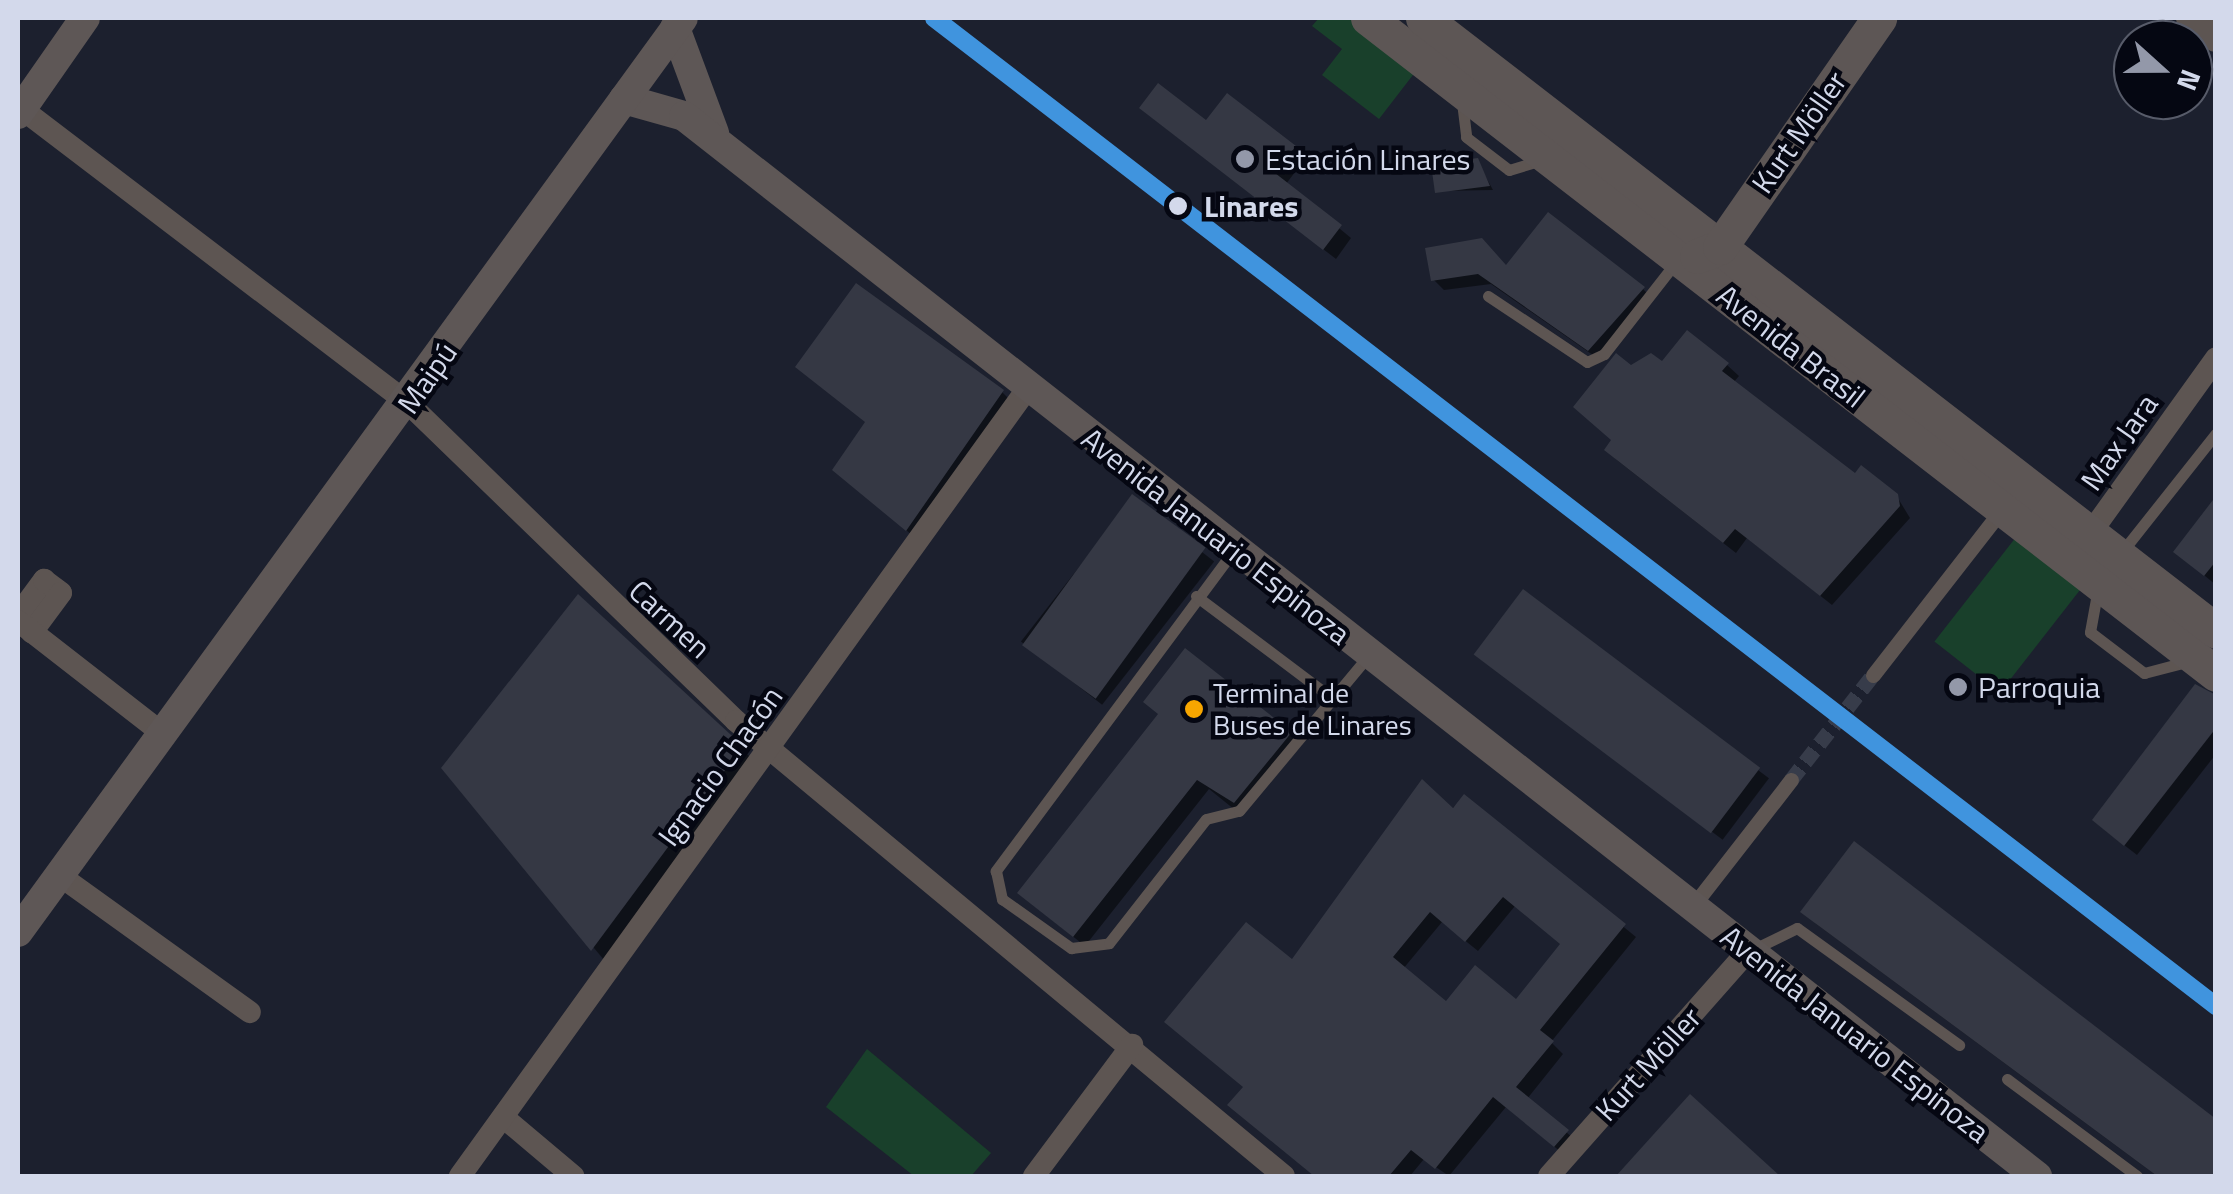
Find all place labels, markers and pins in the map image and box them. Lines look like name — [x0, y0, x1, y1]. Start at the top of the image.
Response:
place label: Estación Linares — [1265, 141, 1471, 177]
marker: Estación Linares — [1234, 148, 1256, 170]
place label: Linares — [1204, 188, 1298, 224]
marker: Linares — [1161, 189, 1195, 223]
place label: Parroquia — [1978, 669, 2100, 705]
place label: Terminal de Buses de Linares — [1213, 676, 1412, 742]
marker: Parroquia — [1947, 676, 1969, 698]
marker: Terminal de Buses de Linares — [1184, 699, 1204, 719]

